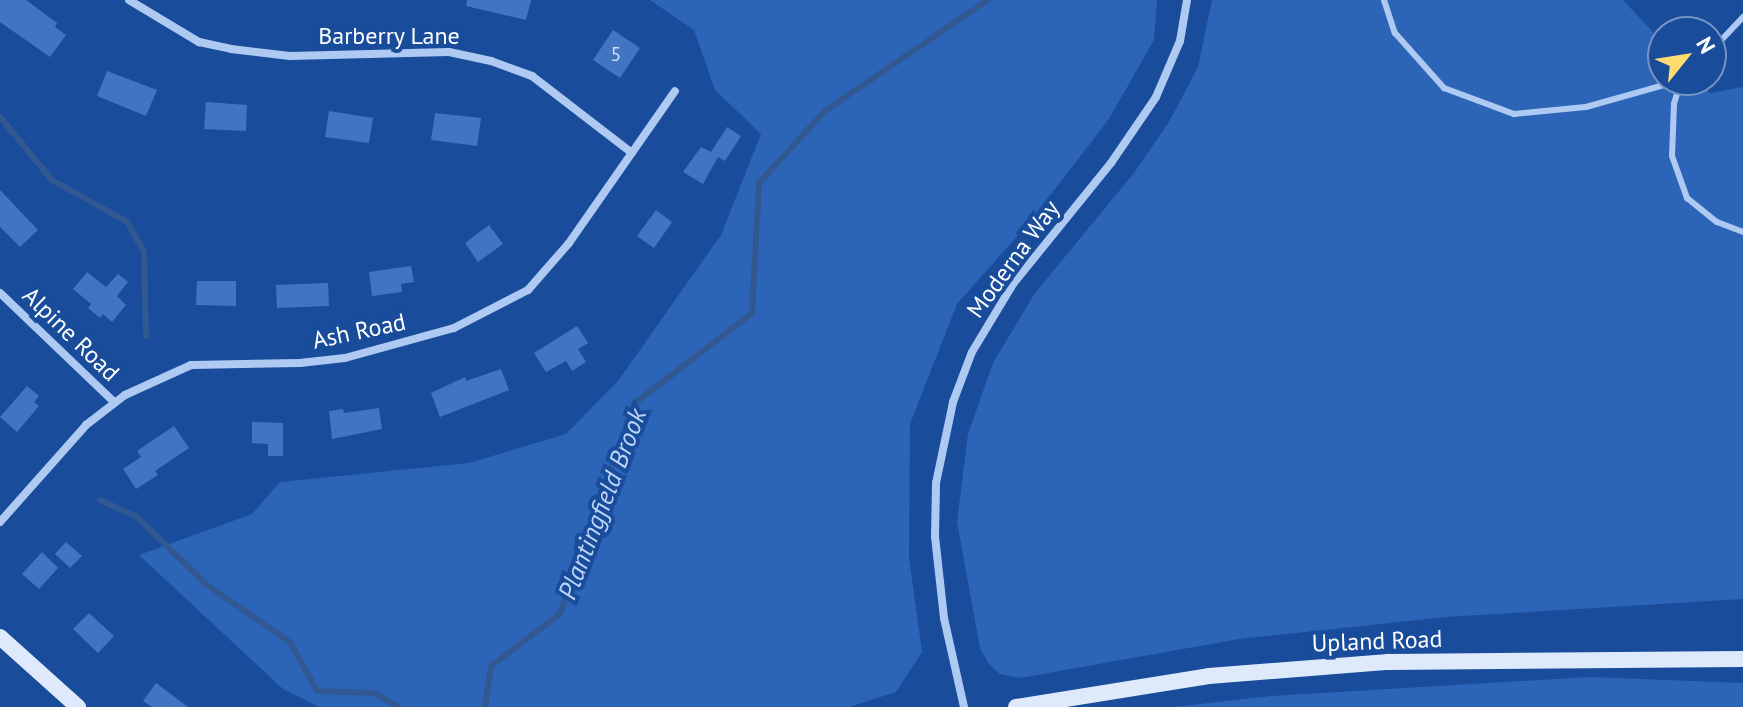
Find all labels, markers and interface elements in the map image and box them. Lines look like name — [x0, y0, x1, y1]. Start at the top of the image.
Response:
north arrow — [1647, 16, 1727, 96]
street label: Barberry Lane — [318, 22, 460, 50]
text: N — [1690, 32, 1722, 58]
house number: 5 — [611, 42, 621, 66]
street label: Moderna Way — [961, 195, 1065, 323]
street label: Alpine Road — [17, 281, 125, 387]
street label: Ash Road — [310, 307, 408, 355]
water label: Plantingfield Brook — [551, 404, 653, 604]
street label: Upland Road — [1311, 624, 1443, 658]

